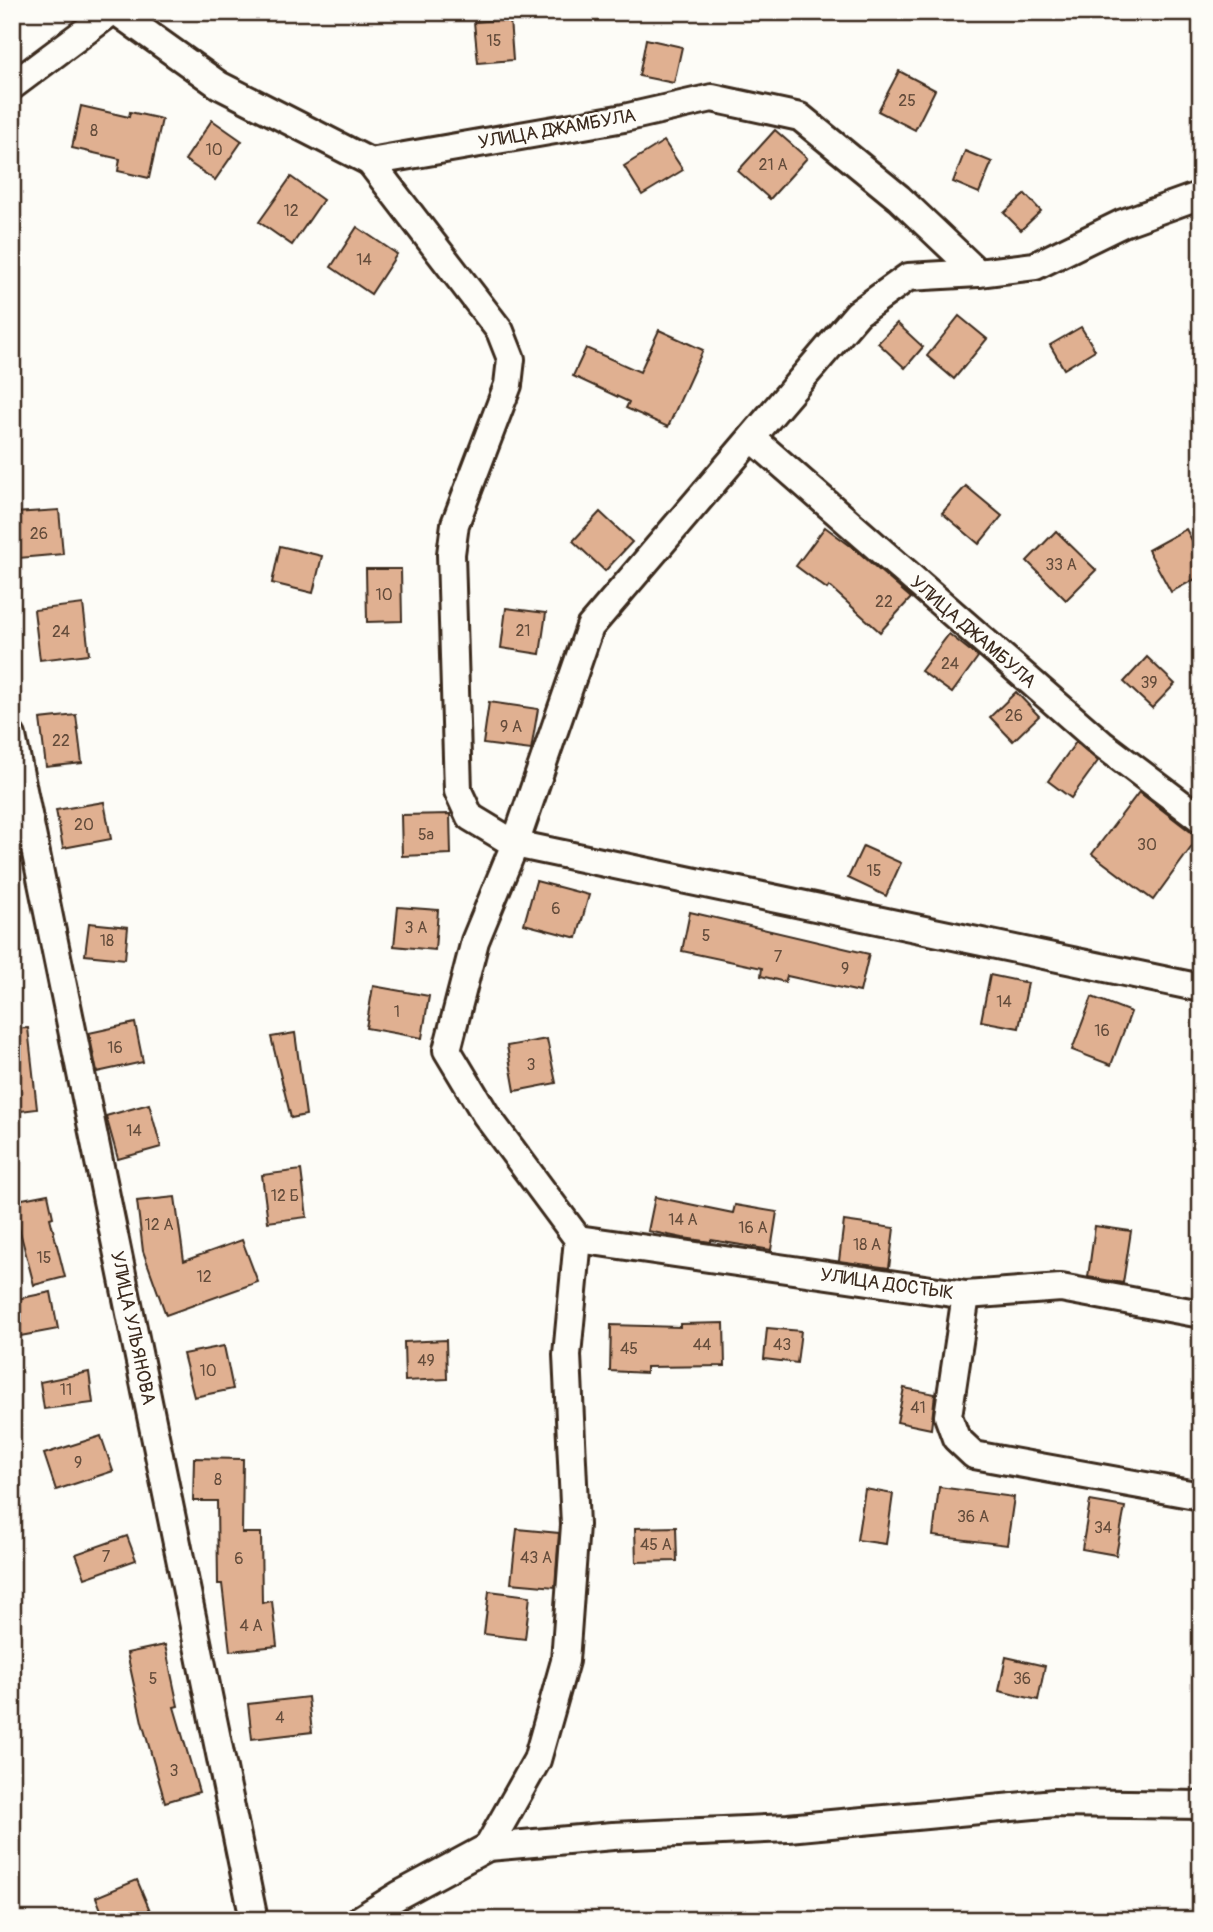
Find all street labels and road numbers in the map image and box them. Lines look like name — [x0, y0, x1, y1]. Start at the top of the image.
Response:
street label: УЛИЦА ДЖАМБУЛА — [476, 103, 638, 155]
street label: УЛИЦА ДЖАМБУЛА — [905, 571, 1041, 693]
street label: УЛИЦА УЛЬЯНОВА — [105, 1249, 161, 1407]
street label: УЛИЦА ДОСТЫК — [819, 1263, 955, 1305]

